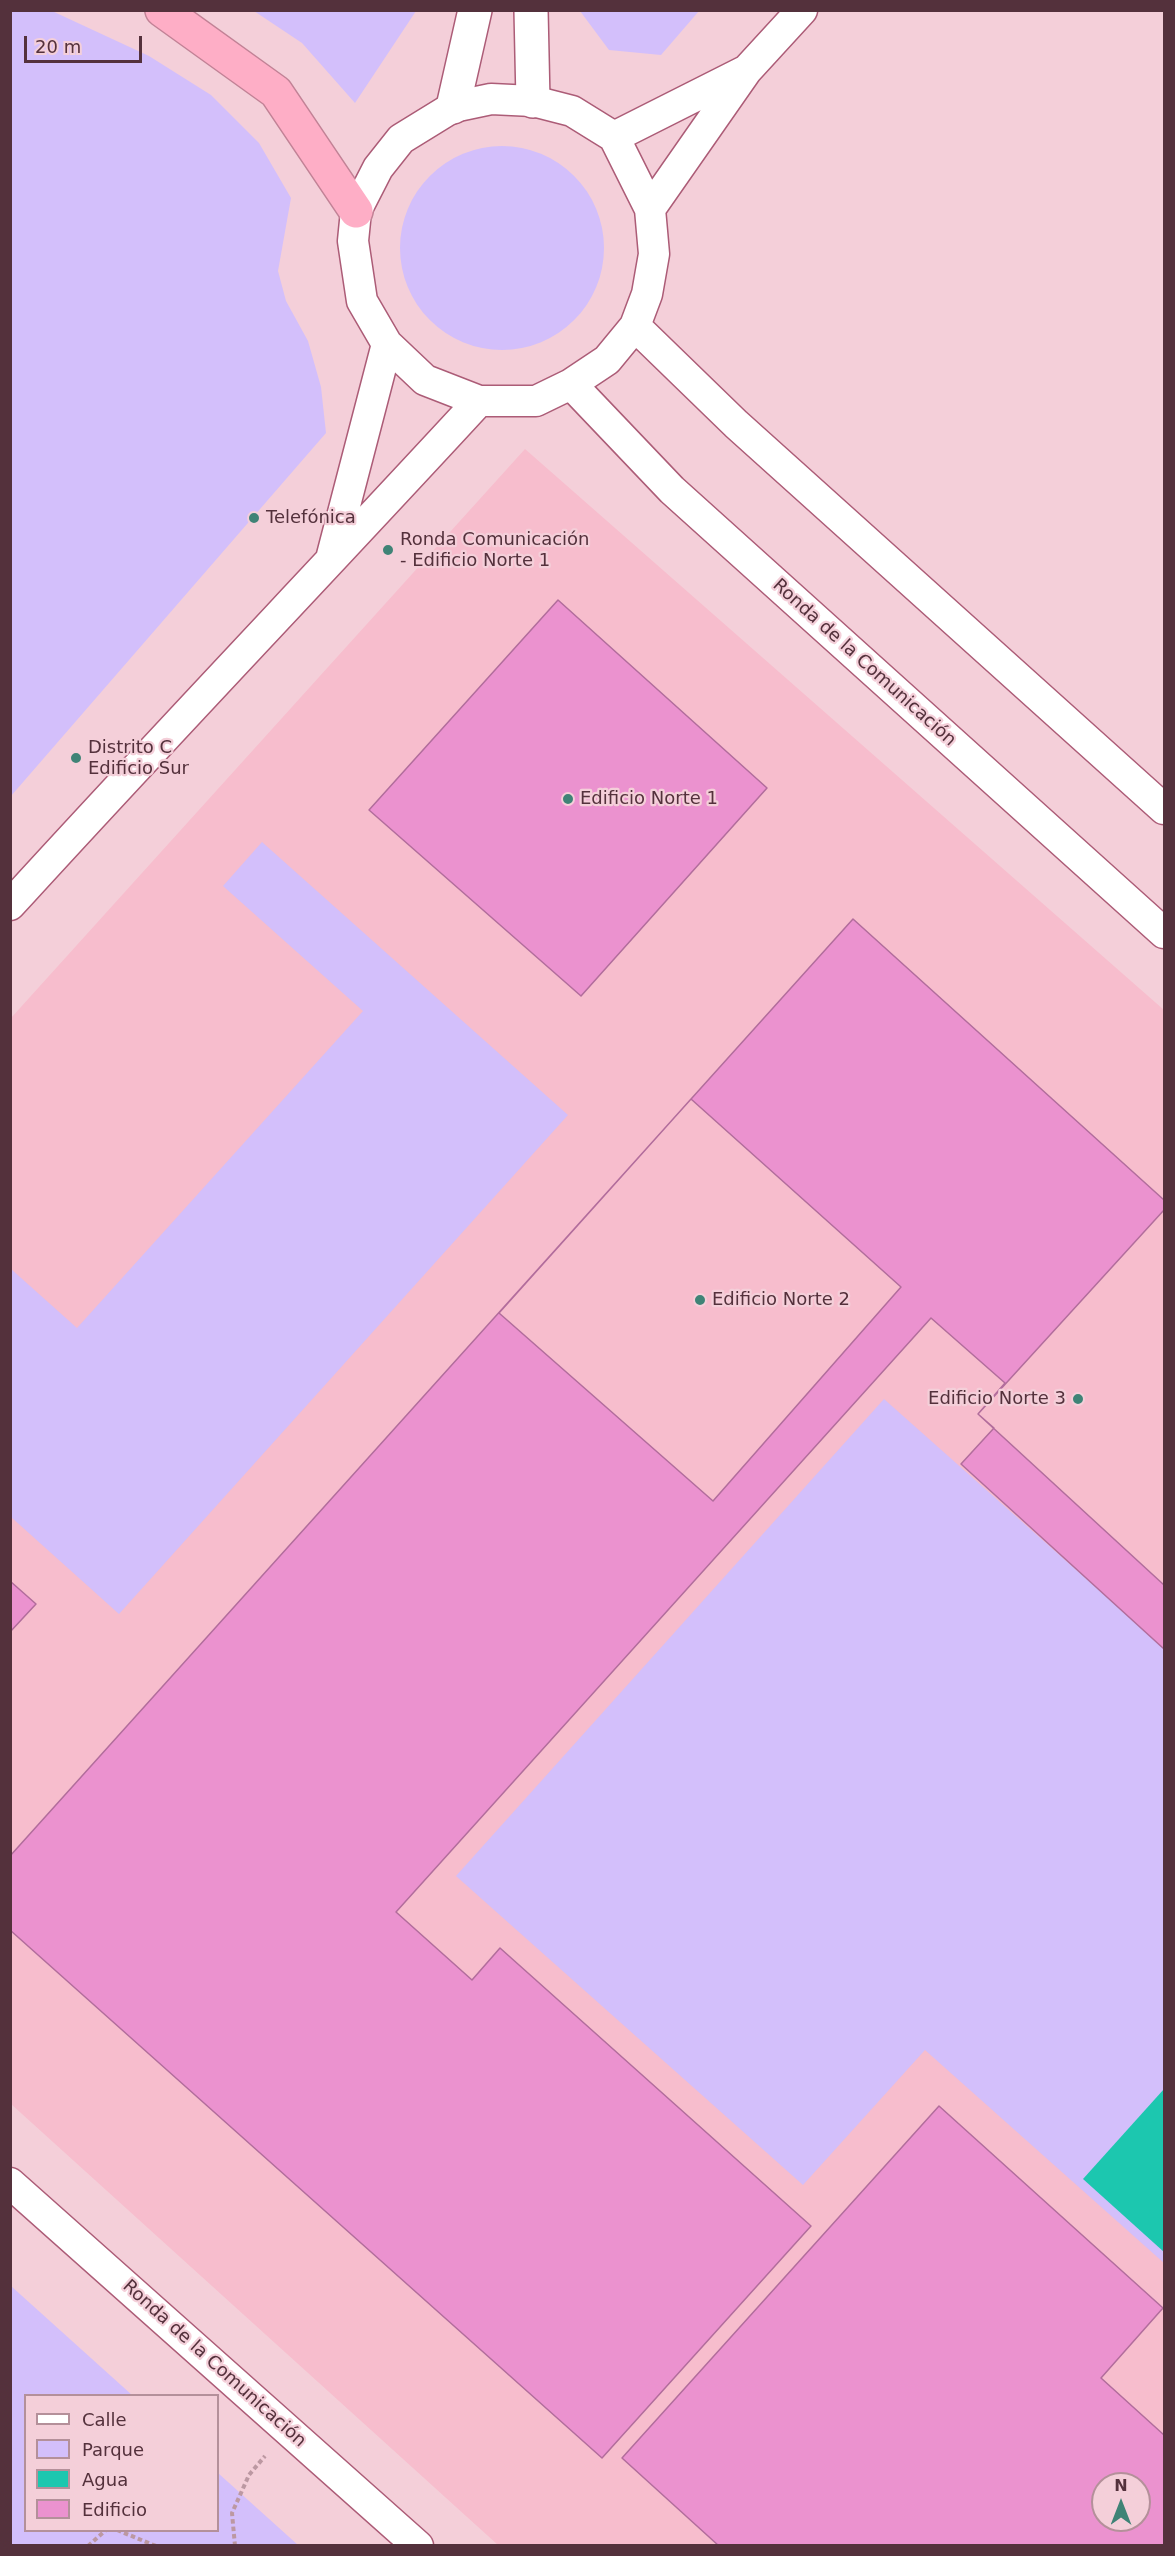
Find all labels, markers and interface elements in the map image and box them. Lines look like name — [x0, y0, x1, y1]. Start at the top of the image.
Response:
scale bar — [27, 24, 146, 62]
text: 20 m — [35, 36, 81, 57]
place label: Telefónica — [266, 507, 356, 529]
marker: Telefónica — [247, 511, 261, 525]
place label: Ronda Comunicación - Edificio Norte 1 — [400, 529, 589, 572]
marker: Ronda Comunicación - Edificio Norte 1 — [381, 543, 395, 557]
street label: Ronda de la Comunicación — [768, 575, 960, 751]
place label: Distrito C Edificio Sur — [88, 737, 189, 780]
marker: Distrito C Edificio Sur — [69, 751, 83, 765]
place label: Edificio Norte 1 — [580, 788, 718, 810]
marker: Edificio Norte 1 — [561, 792, 575, 806]
place label: Edificio Norte 2 — [712, 1289, 850, 1311]
marker: Edificio Norte 2 — [693, 1293, 707, 1307]
place label: Edificio Norte 3 — [928, 1388, 1066, 1410]
marker: Edificio Norte 3 — [1071, 1392, 1085, 1406]
street label: Ronda de la Comunicación — [118, 2276, 310, 2452]
legend — [24, 2394, 219, 2532]
text: Calle — [82, 2409, 127, 2430]
text: Parque — [82, 2439, 144, 2460]
text: Agua — [82, 2469, 128, 2490]
north arrow — [1091, 2472, 1151, 2532]
text: N — [1114, 2476, 1128, 2495]
text: Edificio — [82, 2499, 147, 2520]

